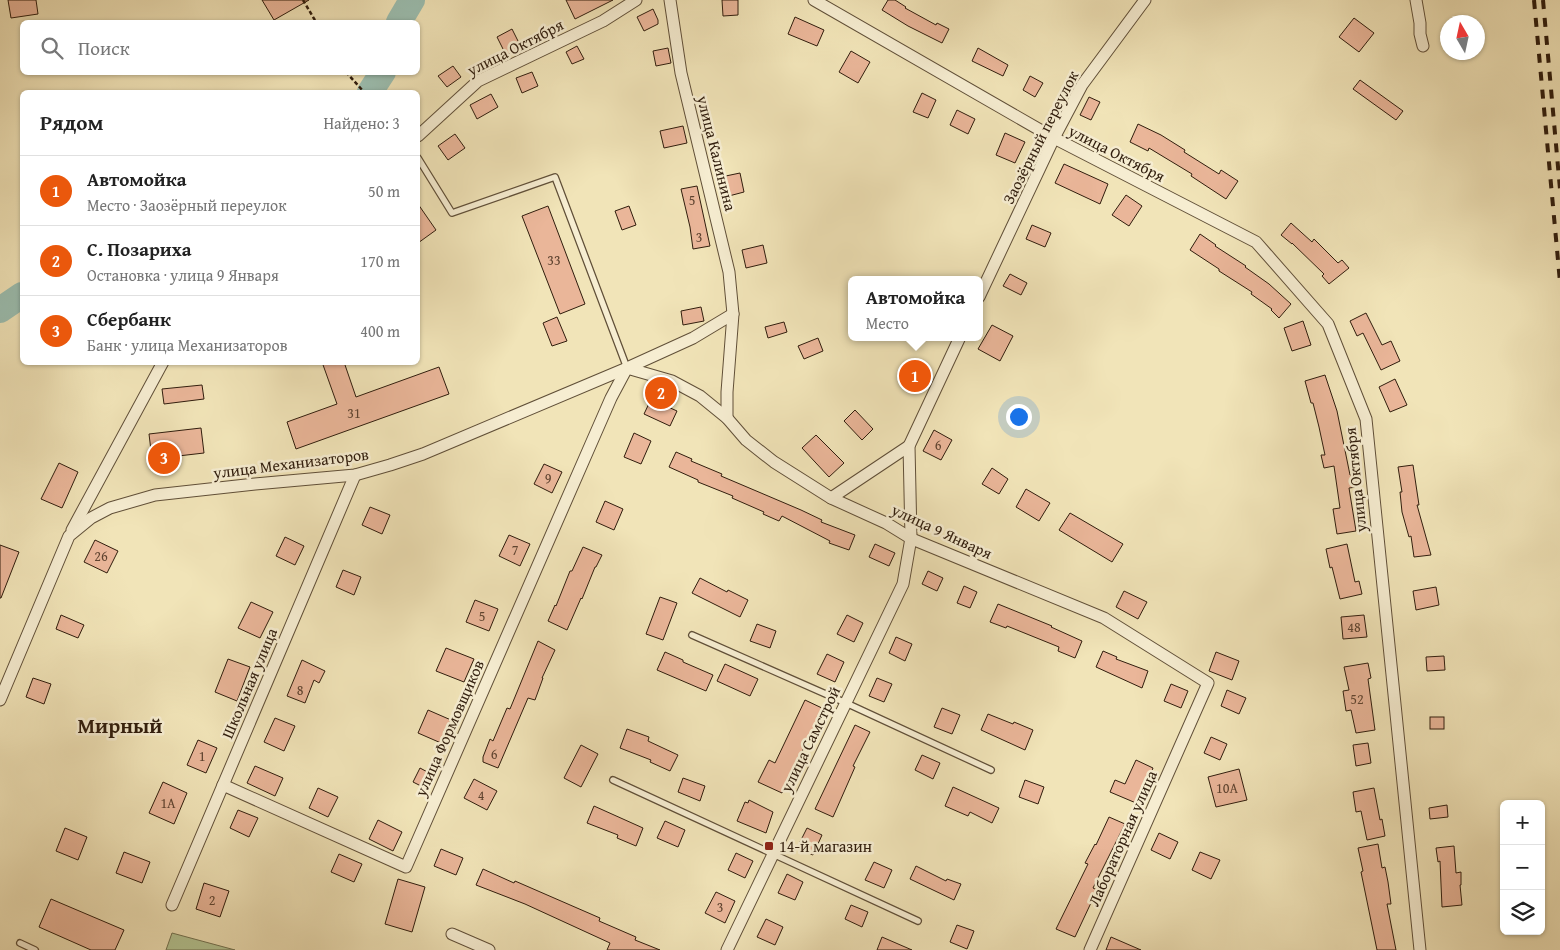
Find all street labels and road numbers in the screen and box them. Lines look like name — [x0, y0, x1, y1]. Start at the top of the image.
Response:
street label: улица Октября — [462, 12, 567, 82]
street label: Заозёрный переулок — [996, 66, 1084, 208]
street label: улица Калинина — [691, 92, 743, 214]
street label: улица Октября — [1064, 118, 1169, 188]
street label: улица Октября — [1338, 426, 1373, 535]
street label: улица Механизаторов — [211, 442, 370, 485]
street label: улица 9 Января — [887, 497, 996, 565]
street label: Школьная улица — [215, 624, 283, 742]
street label: улица Формовщиков — [408, 656, 490, 801]
street label: улица Самстрой — [773, 681, 846, 797]
street label: Лабораторная улица — [1081, 766, 1163, 910]

